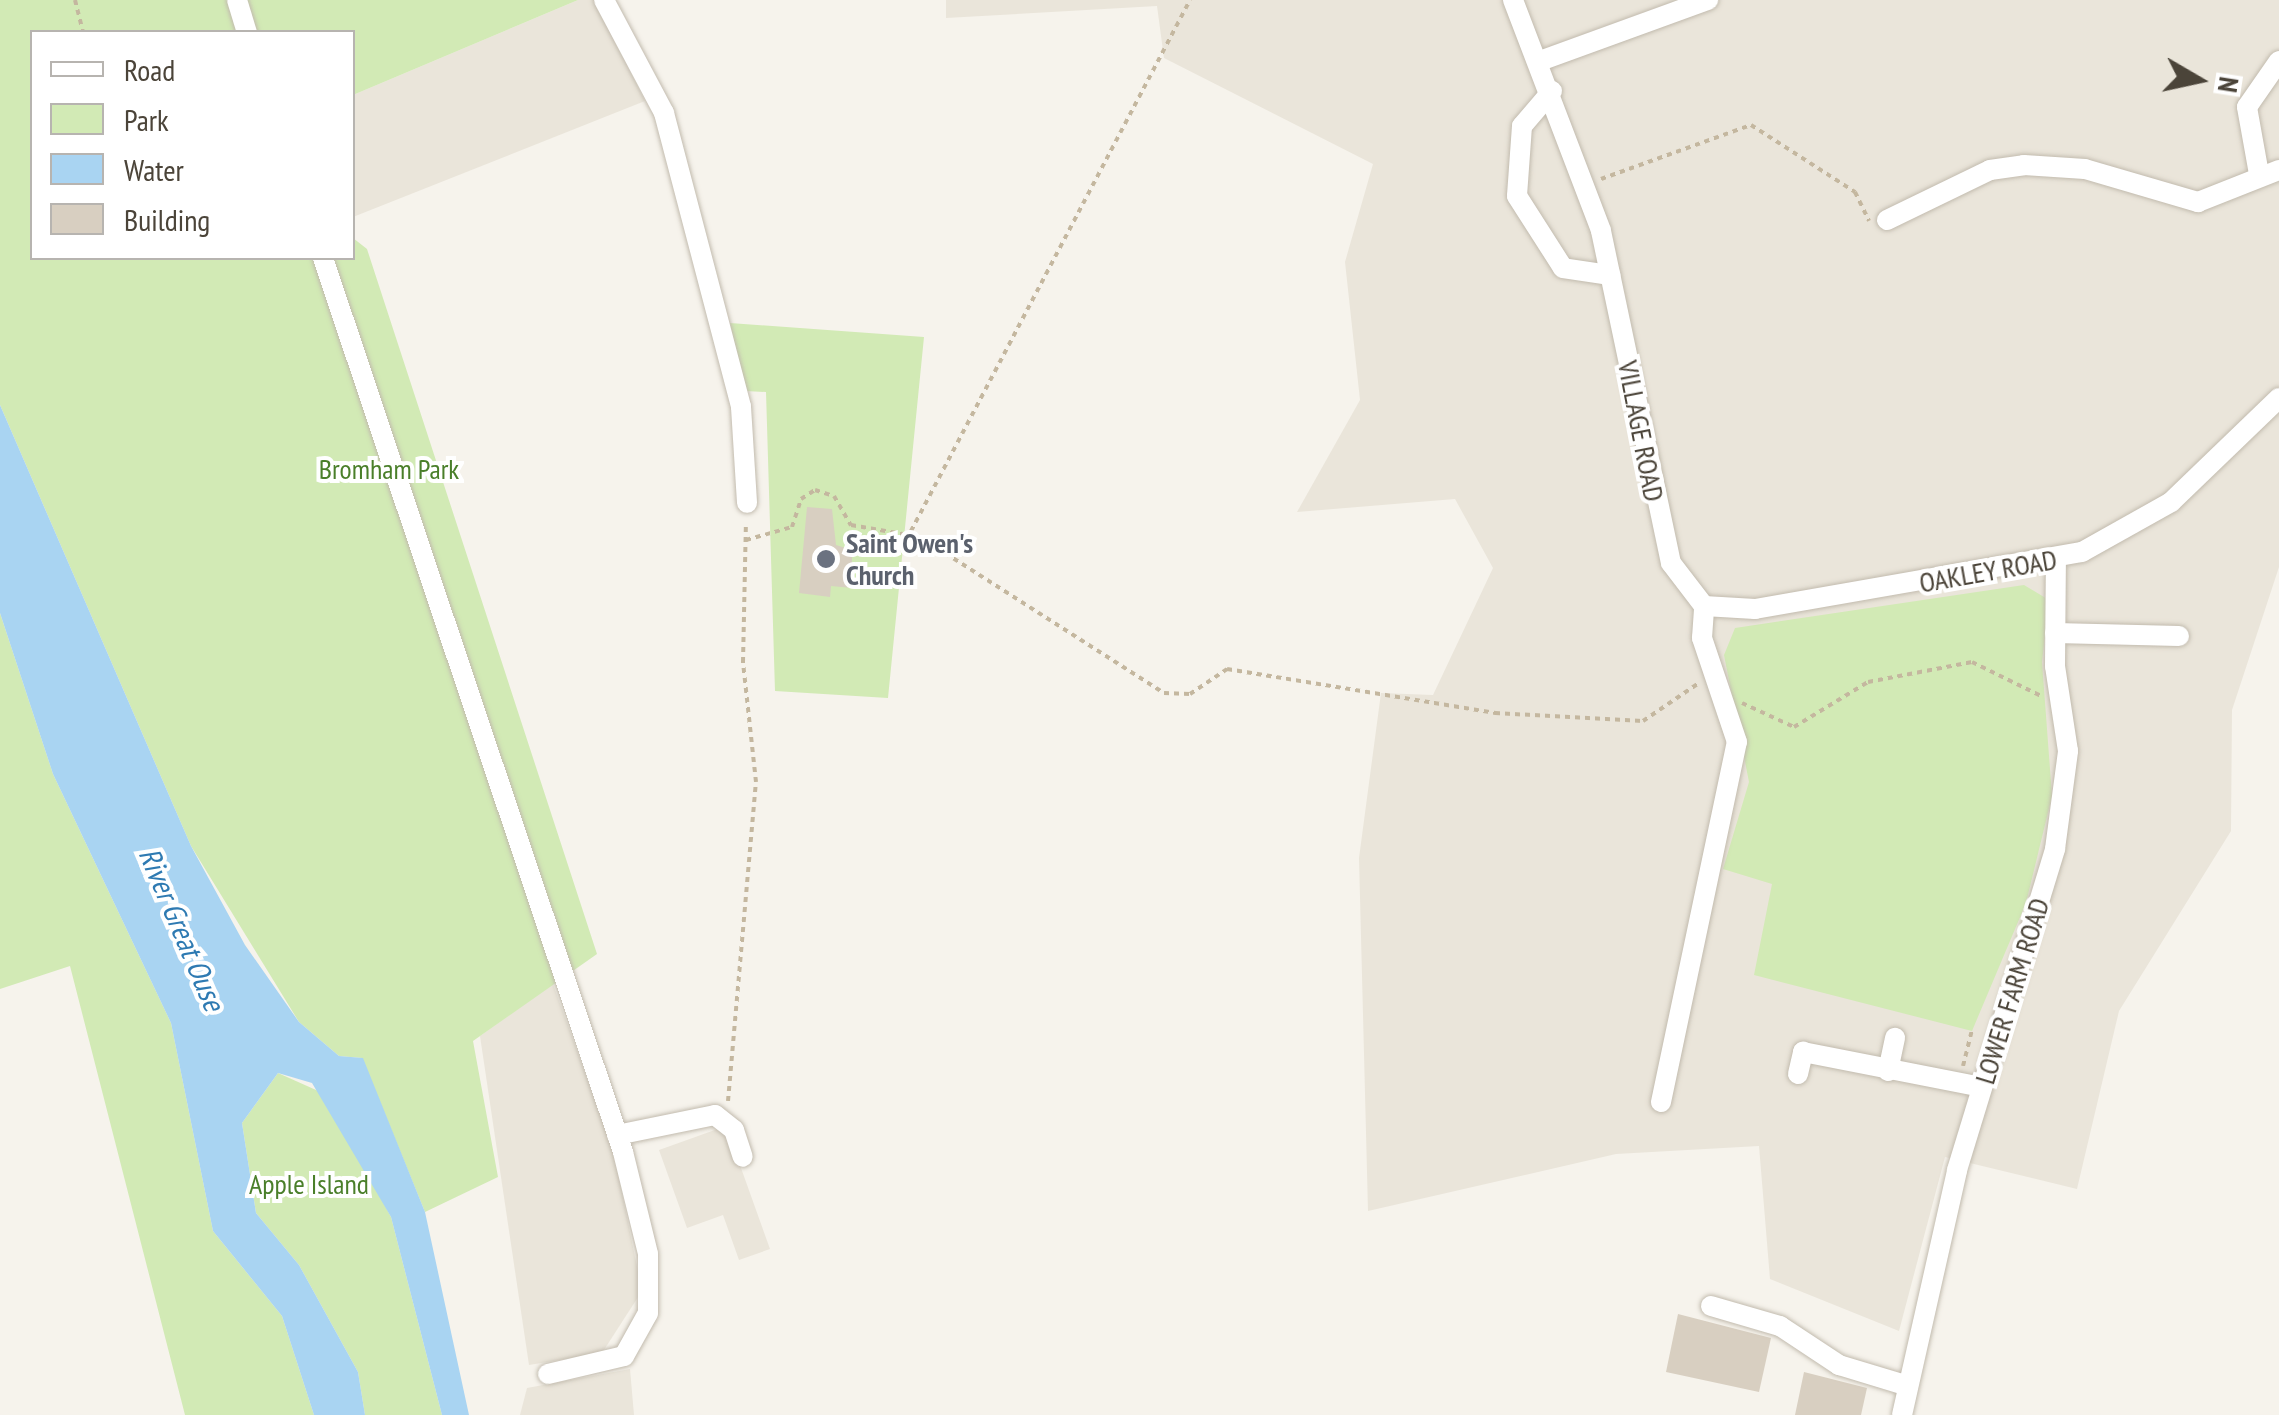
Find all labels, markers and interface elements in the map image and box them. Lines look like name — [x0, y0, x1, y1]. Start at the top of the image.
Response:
legend — [30, 30, 355, 260]
north arrow — [2149, 30, 2249, 130]
text: Road — [124, 50, 175, 89]
text: N — [2210, 74, 2249, 95]
text: Park — [124, 100, 169, 139]
text: Water — [124, 150, 184, 189]
text: Building — [124, 200, 210, 239]
street label: VILLAGE ROAD — [1611, 358, 1671, 504]
park label: Bromham Park — [319, 452, 459, 486]
place label: Saint Owen's Church — [846, 526, 973, 592]
street label: OAKLEY ROAD — [1916, 542, 2060, 600]
marker: Saint Owen's Church — [815, 548, 837, 570]
water label: River Great Ouse — [132, 842, 232, 1016]
street label: LOWER FARM ROAD — [1968, 894, 2056, 1088]
park label: Apple Island — [249, 1167, 369, 1201]

